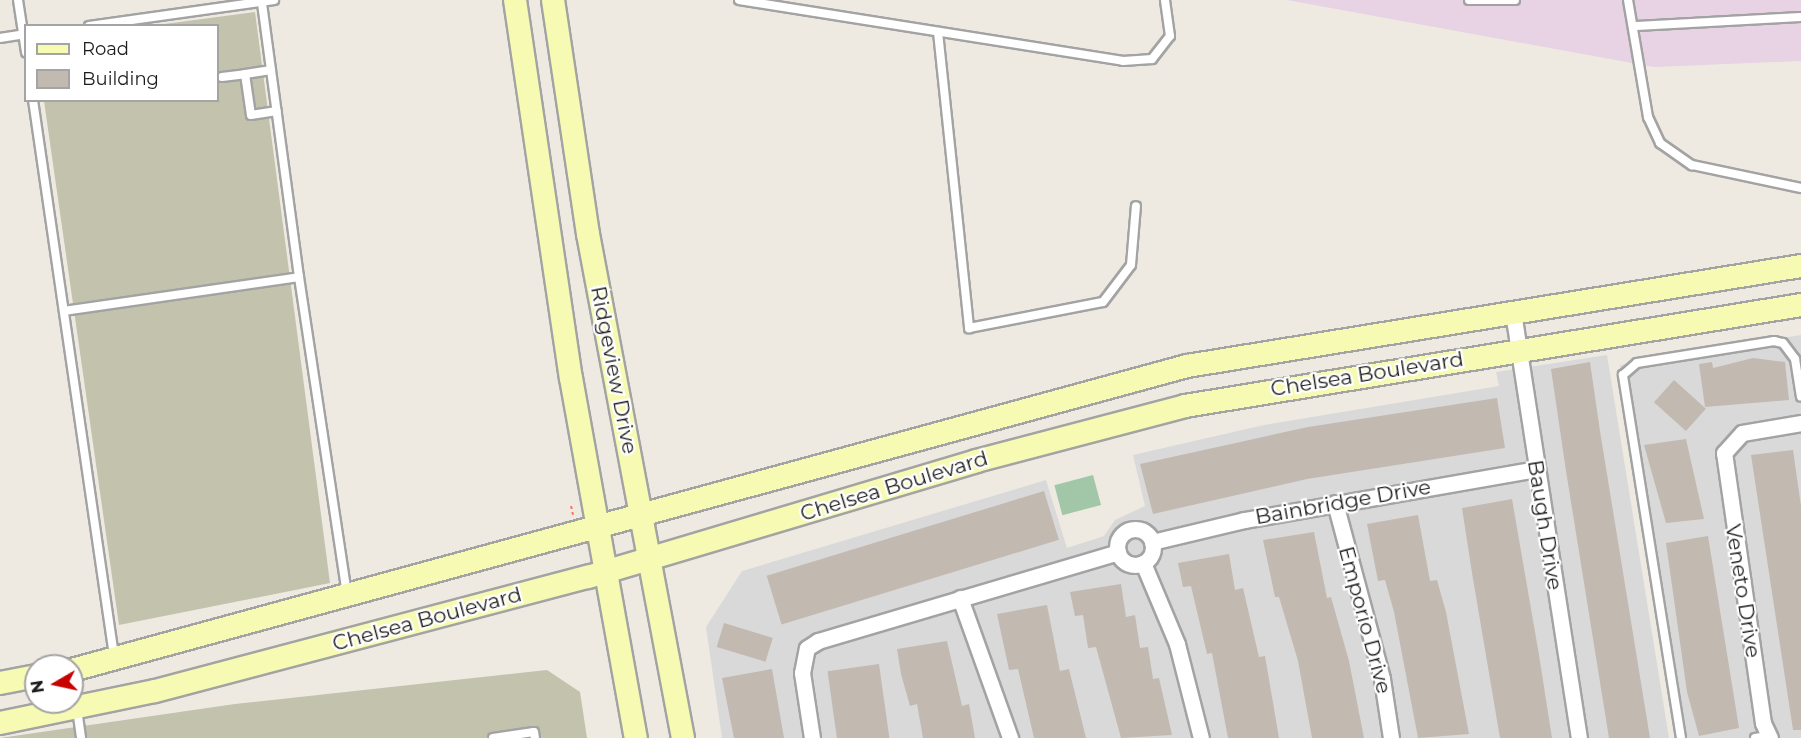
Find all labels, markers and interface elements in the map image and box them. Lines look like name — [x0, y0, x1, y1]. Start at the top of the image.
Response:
legend — [24, 24, 219, 102]
text: Road — [82, 38, 129, 60]
text: Building — [82, 68, 159, 90]
street label: Ridgeview Drive — [585, 284, 643, 456]
street label: Chelsea Boulevard — [1269, 346, 1465, 402]
street label: Chelsea Boulevard — [797, 445, 991, 527]
street label: Baugh Drive — [1522, 458, 1568, 592]
street label: Bainbridge Drive — [1253, 474, 1433, 530]
street label: Veneto Drive — [1720, 522, 1766, 660]
street label: Emporio Drive — [1333, 544, 1397, 696]
street label: Chelsea Boulevard — [330, 582, 524, 656]
north arrow — [24, 654, 84, 714]
text: N — [27, 679, 48, 694]

